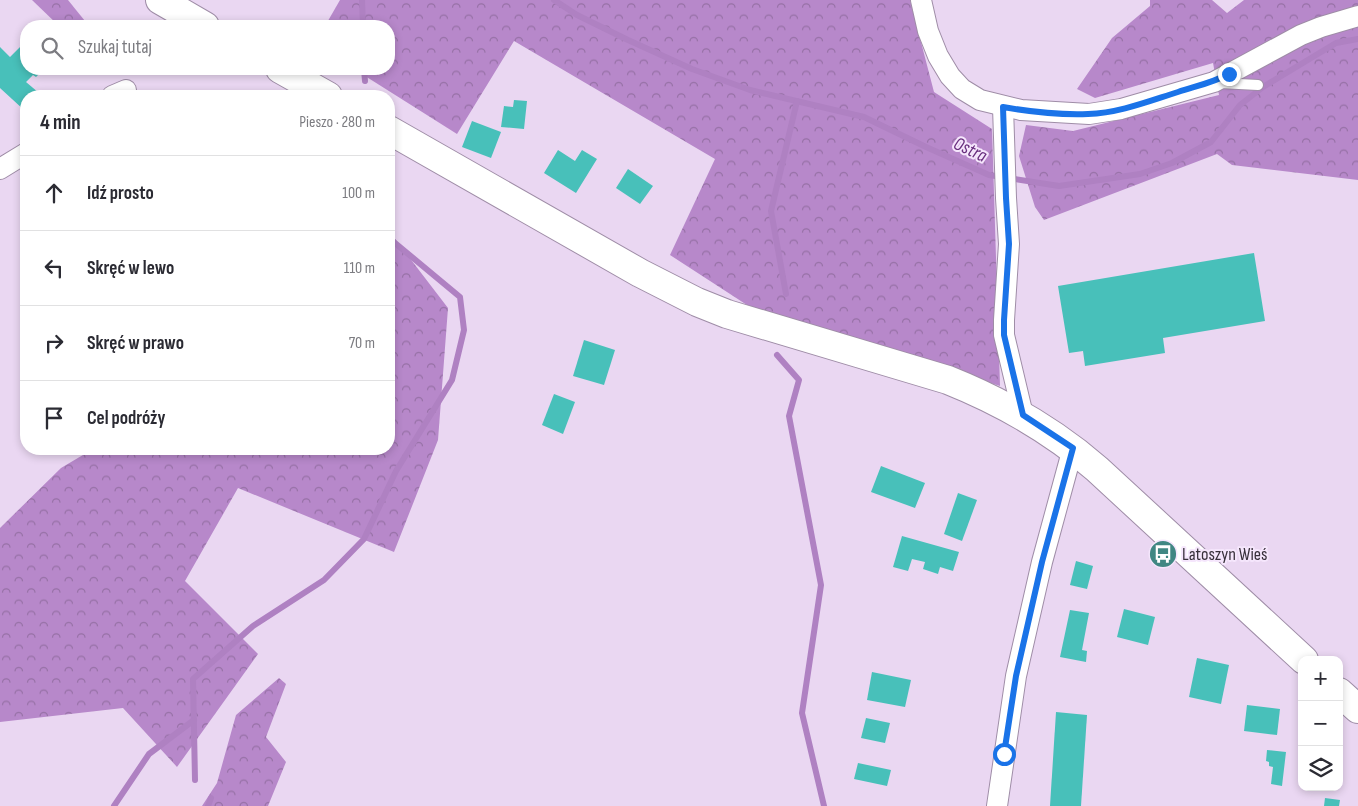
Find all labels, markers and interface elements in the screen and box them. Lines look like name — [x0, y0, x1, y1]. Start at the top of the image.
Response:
search box — [20, 20, 395, 75]
icon: search — [38, 34, 66, 62]
text: Szukaj tutaj — [78, 36, 152, 59]
route end — [1218, 63, 1241, 86]
text: 4 min — [40, 110, 81, 135]
text: Pieszo · 280 m — [299, 113, 375, 132]
water label: Ostra — [950, 132, 991, 168]
icon: ahead — [40, 179, 68, 207]
text: Idź prosto — [87, 182, 154, 205]
text: 100 m — [342, 184, 375, 203]
icon: left — [40, 254, 68, 282]
text: Skręć w lewo — [87, 257, 174, 280]
text: 110 m — [344, 259, 375, 278]
icon: right — [40, 329, 68, 357]
text: Skręć w prawo — [87, 332, 184, 355]
text: 70 m — [349, 334, 375, 353]
icon: arrive — [40, 404, 68, 432]
text: Cel podróży — [87, 407, 165, 430]
bus stop icon: Latoszyn Wieś — [1148, 539, 1178, 569]
place label: Latoszyn Wieś — [1182, 544, 1267, 565]
map controls — [1298, 656, 1343, 791]
button: + — [1298, 656, 1343, 701]
button: − — [1298, 701, 1343, 746]
route start — [993, 743, 1016, 766]
button: layers — [1298, 746, 1343, 791]

